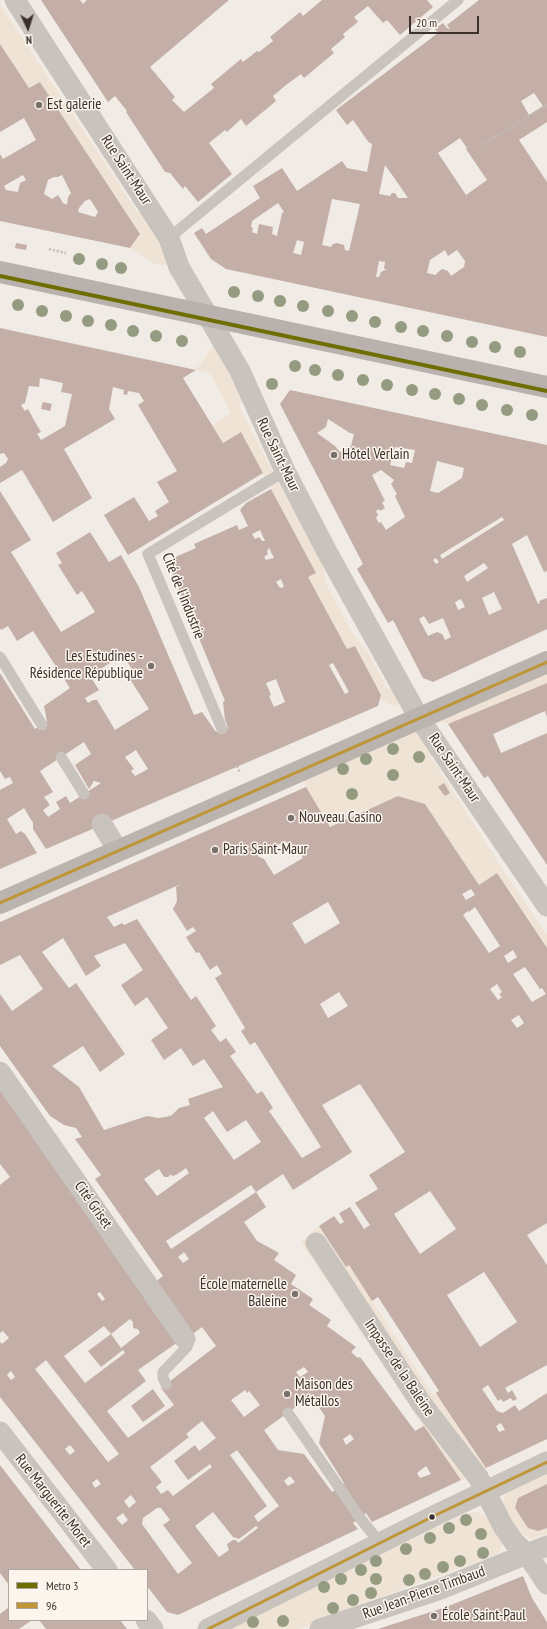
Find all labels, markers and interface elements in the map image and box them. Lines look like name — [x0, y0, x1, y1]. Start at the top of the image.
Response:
north arrow — [8, 8, 48, 48]
scale bar — [411, 8, 481, 34]
text: 20 m — [416, 15, 437, 30]
text: N — [25, 33, 32, 47]
place label: Est galerie — [47, 96, 102, 114]
marker: Est galerie — [34, 100, 44, 110]
street label: Rue Saint-Maur — [97, 132, 155, 208]
street label: Rue Saint-Maur — [252, 415, 304, 495]
place label: Hôtel Verlain — [342, 446, 409, 464]
marker: Hôtel Verlain — [329, 450, 339, 460]
street label: Cité de l'Industrie — [158, 550, 208, 642]
place label: Les Estudines - Résidence République — [30, 648, 143, 683]
marker: Les Estudines - Résidence République — [146, 661, 156, 671]
street label: Rue Saint-Maur — [424, 730, 484, 806]
place label: Nouveau Casino — [299, 809, 382, 827]
marker: Nouveau Casino — [286, 813, 296, 823]
place label: Paris Saint-Maur — [223, 841, 308, 859]
marker: Paris Saint-Maur — [210, 845, 220, 855]
street label: Cité Griset — [70, 1178, 116, 1232]
place label: École maternelle Baleine — [200, 1276, 287, 1311]
marker: École maternelle Baleine — [290, 1289, 300, 1299]
street label: Impasse de la Baleine — [360, 1316, 438, 1420]
place label: Maison des Métallos — [295, 1376, 353, 1411]
marker: Maison des Métallos — [282, 1389, 292, 1399]
street label: Rue Marguerite Moret — [11, 1451, 95, 1551]
unlabelled marker — [427, 1512, 437, 1522]
street label: Rue Jean-Pierre Timbaud — [360, 1563, 488, 1623]
legend — [8, 1569, 148, 1621]
text: Metro 3 — [46, 1578, 78, 1593]
text: 96 — [46, 1598, 57, 1613]
place label: École Saint-Paul — [442, 1607, 526, 1625]
marker: École Saint-Paul — [429, 1611, 439, 1621]

